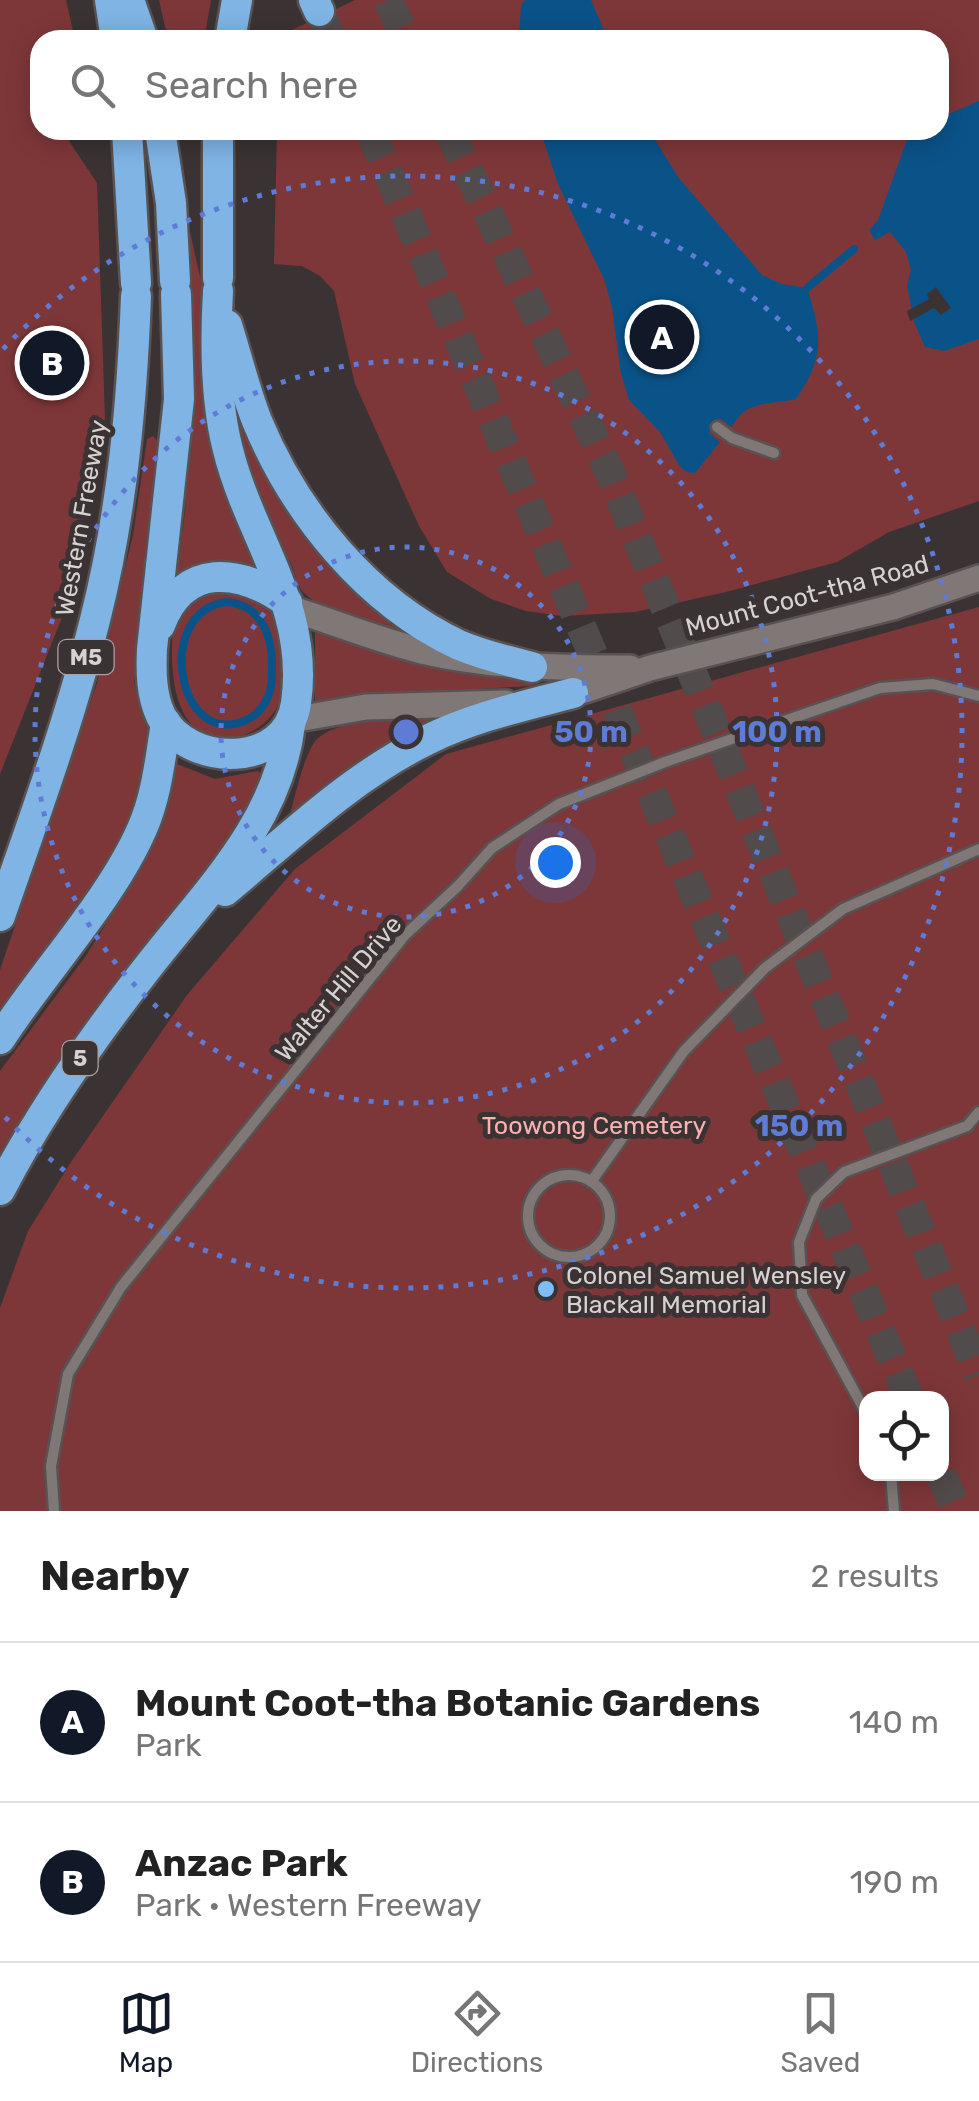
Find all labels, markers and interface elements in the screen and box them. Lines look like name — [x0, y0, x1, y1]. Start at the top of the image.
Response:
search box — [30, 30, 949, 140]
icon: search — [65, 58, 120, 113]
text: Search here — [145, 62, 358, 108]
pin: A — [630, 300, 694, 374]
pin: B — [20, 326, 84, 400]
street label: Western Freeway — [50, 417, 113, 619]
street label: Mount Coot-tha Road — [682, 549, 932, 642]
road number: M5 — [58, 640, 114, 674]
centre of rings — [388, 714, 424, 750]
text: 50 m — [554, 714, 628, 750]
text: 100 m — [732, 714, 822, 750]
your location — [530, 837, 581, 888]
street label: Walter Hill Drive — [269, 910, 408, 1067]
road number: 5 — [62, 1041, 98, 1075]
text: 150 m — [755, 1108, 843, 1144]
park label: Toowong Cemetery — [482, 1111, 706, 1140]
place label: Colonel Samuel Wensley Blackall Memorial — [566, 1261, 846, 1319]
marker: Colonel Samuel Wensley Blackall Memorial — [535, 1278, 557, 1300]
map controls — [859, 1391, 949, 1481]
button: locate — [859, 1391, 949, 1481]
text: Nearby — [40, 1551, 190, 1601]
text: 2 results — [810, 1557, 939, 1595]
text: Mount Coot-tha Botanic Gardens — [135, 1680, 760, 1726]
text: A — [61, 1703, 84, 1741]
text: 140 m — [849, 1703, 939, 1741]
text: Park — [135, 1726, 202, 1764]
text: Anzac Park — [135, 1840, 348, 1886]
text: B — [61, 1863, 84, 1901]
text: 190 m — [850, 1863, 939, 1901]
text: Park · Western Freeway — [135, 1886, 482, 1924]
tab: Map — [119, 1986, 174, 2079]
tab: Directions — [411, 1986, 543, 2079]
tab: Saved — [780, 1986, 860, 2079]

